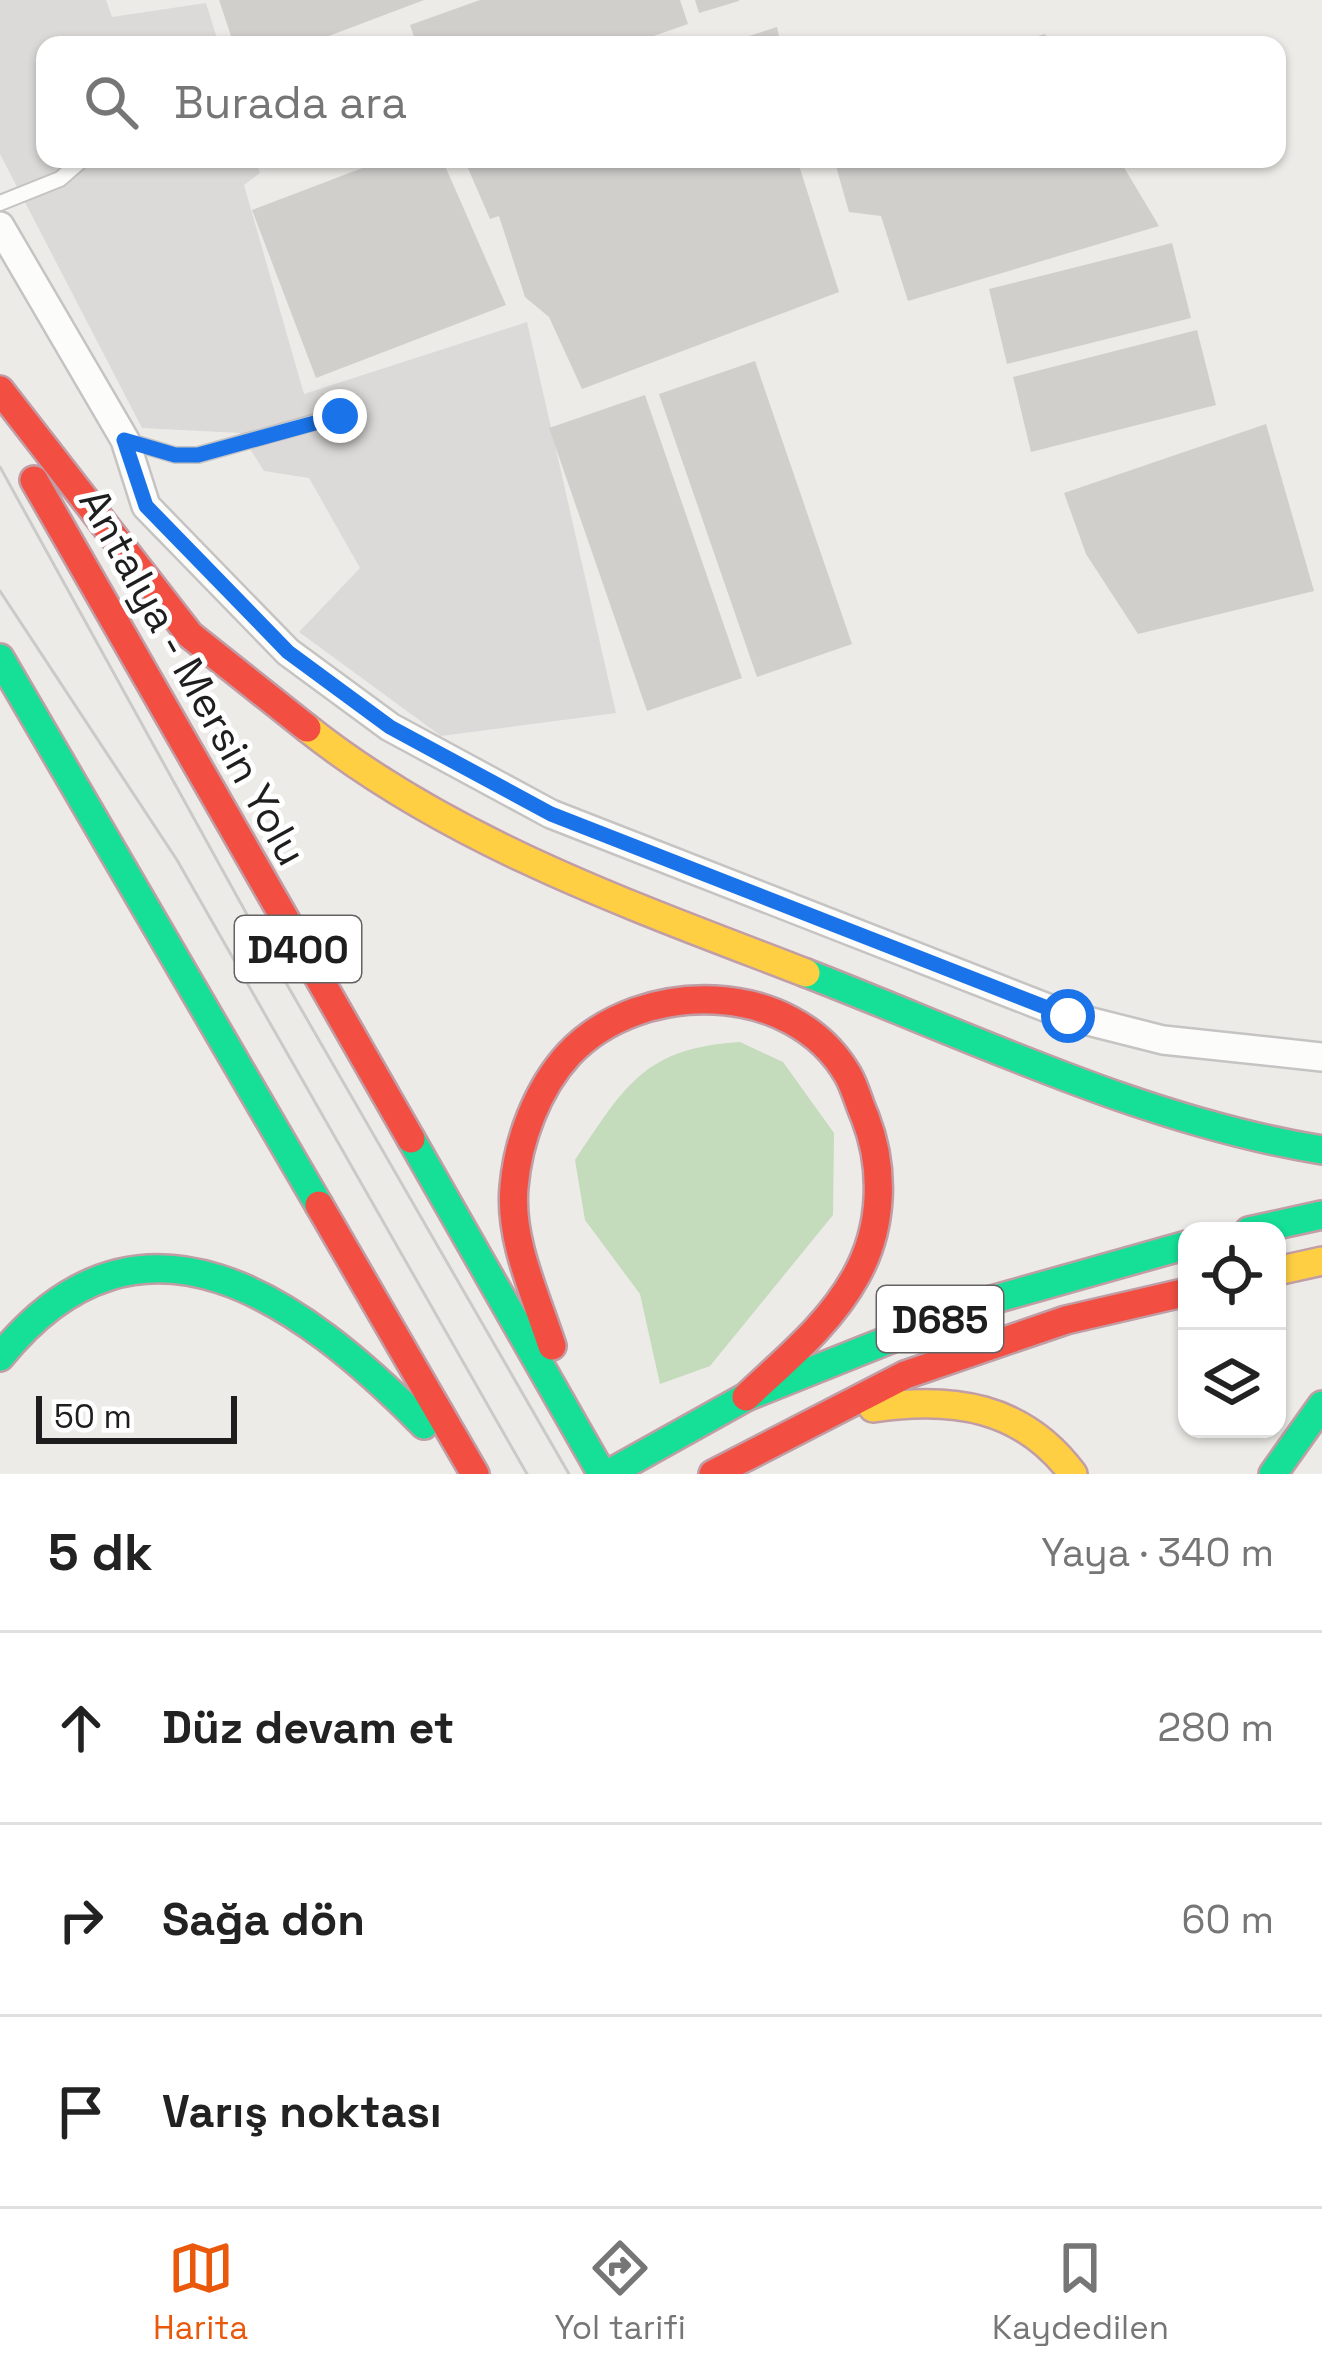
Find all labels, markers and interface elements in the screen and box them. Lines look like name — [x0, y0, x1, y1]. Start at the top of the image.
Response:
search box — [36, 36, 1286, 168]
icon: search — [78, 69, 144, 135]
text: Burada ara — [174, 74, 407, 131]
route end — [313, 389, 367, 443]
street label: Antalya - Mersin Yolu — [67, 479, 319, 875]
road number: D400 — [235, 916, 361, 982]
route start — [1041, 989, 1095, 1043]
map controls — [1178, 1222, 1286, 1438]
button: locate — [1178, 1222, 1286, 1330]
road number: D685 — [877, 1286, 1003, 1352]
button: layers — [1178, 1330, 1286, 1438]
scale bar — [36, 1390, 237, 1443]
text: 50 m — [54, 1396, 132, 1438]
text: 5 dk — [48, 1520, 153, 1585]
text: Yaya · 340 m — [1041, 1528, 1274, 1577]
icon: ahead — [48, 1695, 114, 1761]
text: Düz devam et — [162, 1699, 454, 1756]
text: 280 m — [1158, 1703, 1274, 1752]
icon: right — [48, 1887, 114, 1953]
text: Sağa dön — [162, 1891, 365, 1948]
text: 60 m — [1182, 1895, 1274, 1944]
icon: arrive — [48, 2079, 114, 2145]
text: Varış noktası — [162, 2083, 442, 2140]
tab: Harita — [153, 2235, 248, 2349]
tab: Yol tarifi — [554, 2235, 686, 2349]
tab: Kaydedilen — [992, 2235, 1169, 2349]

